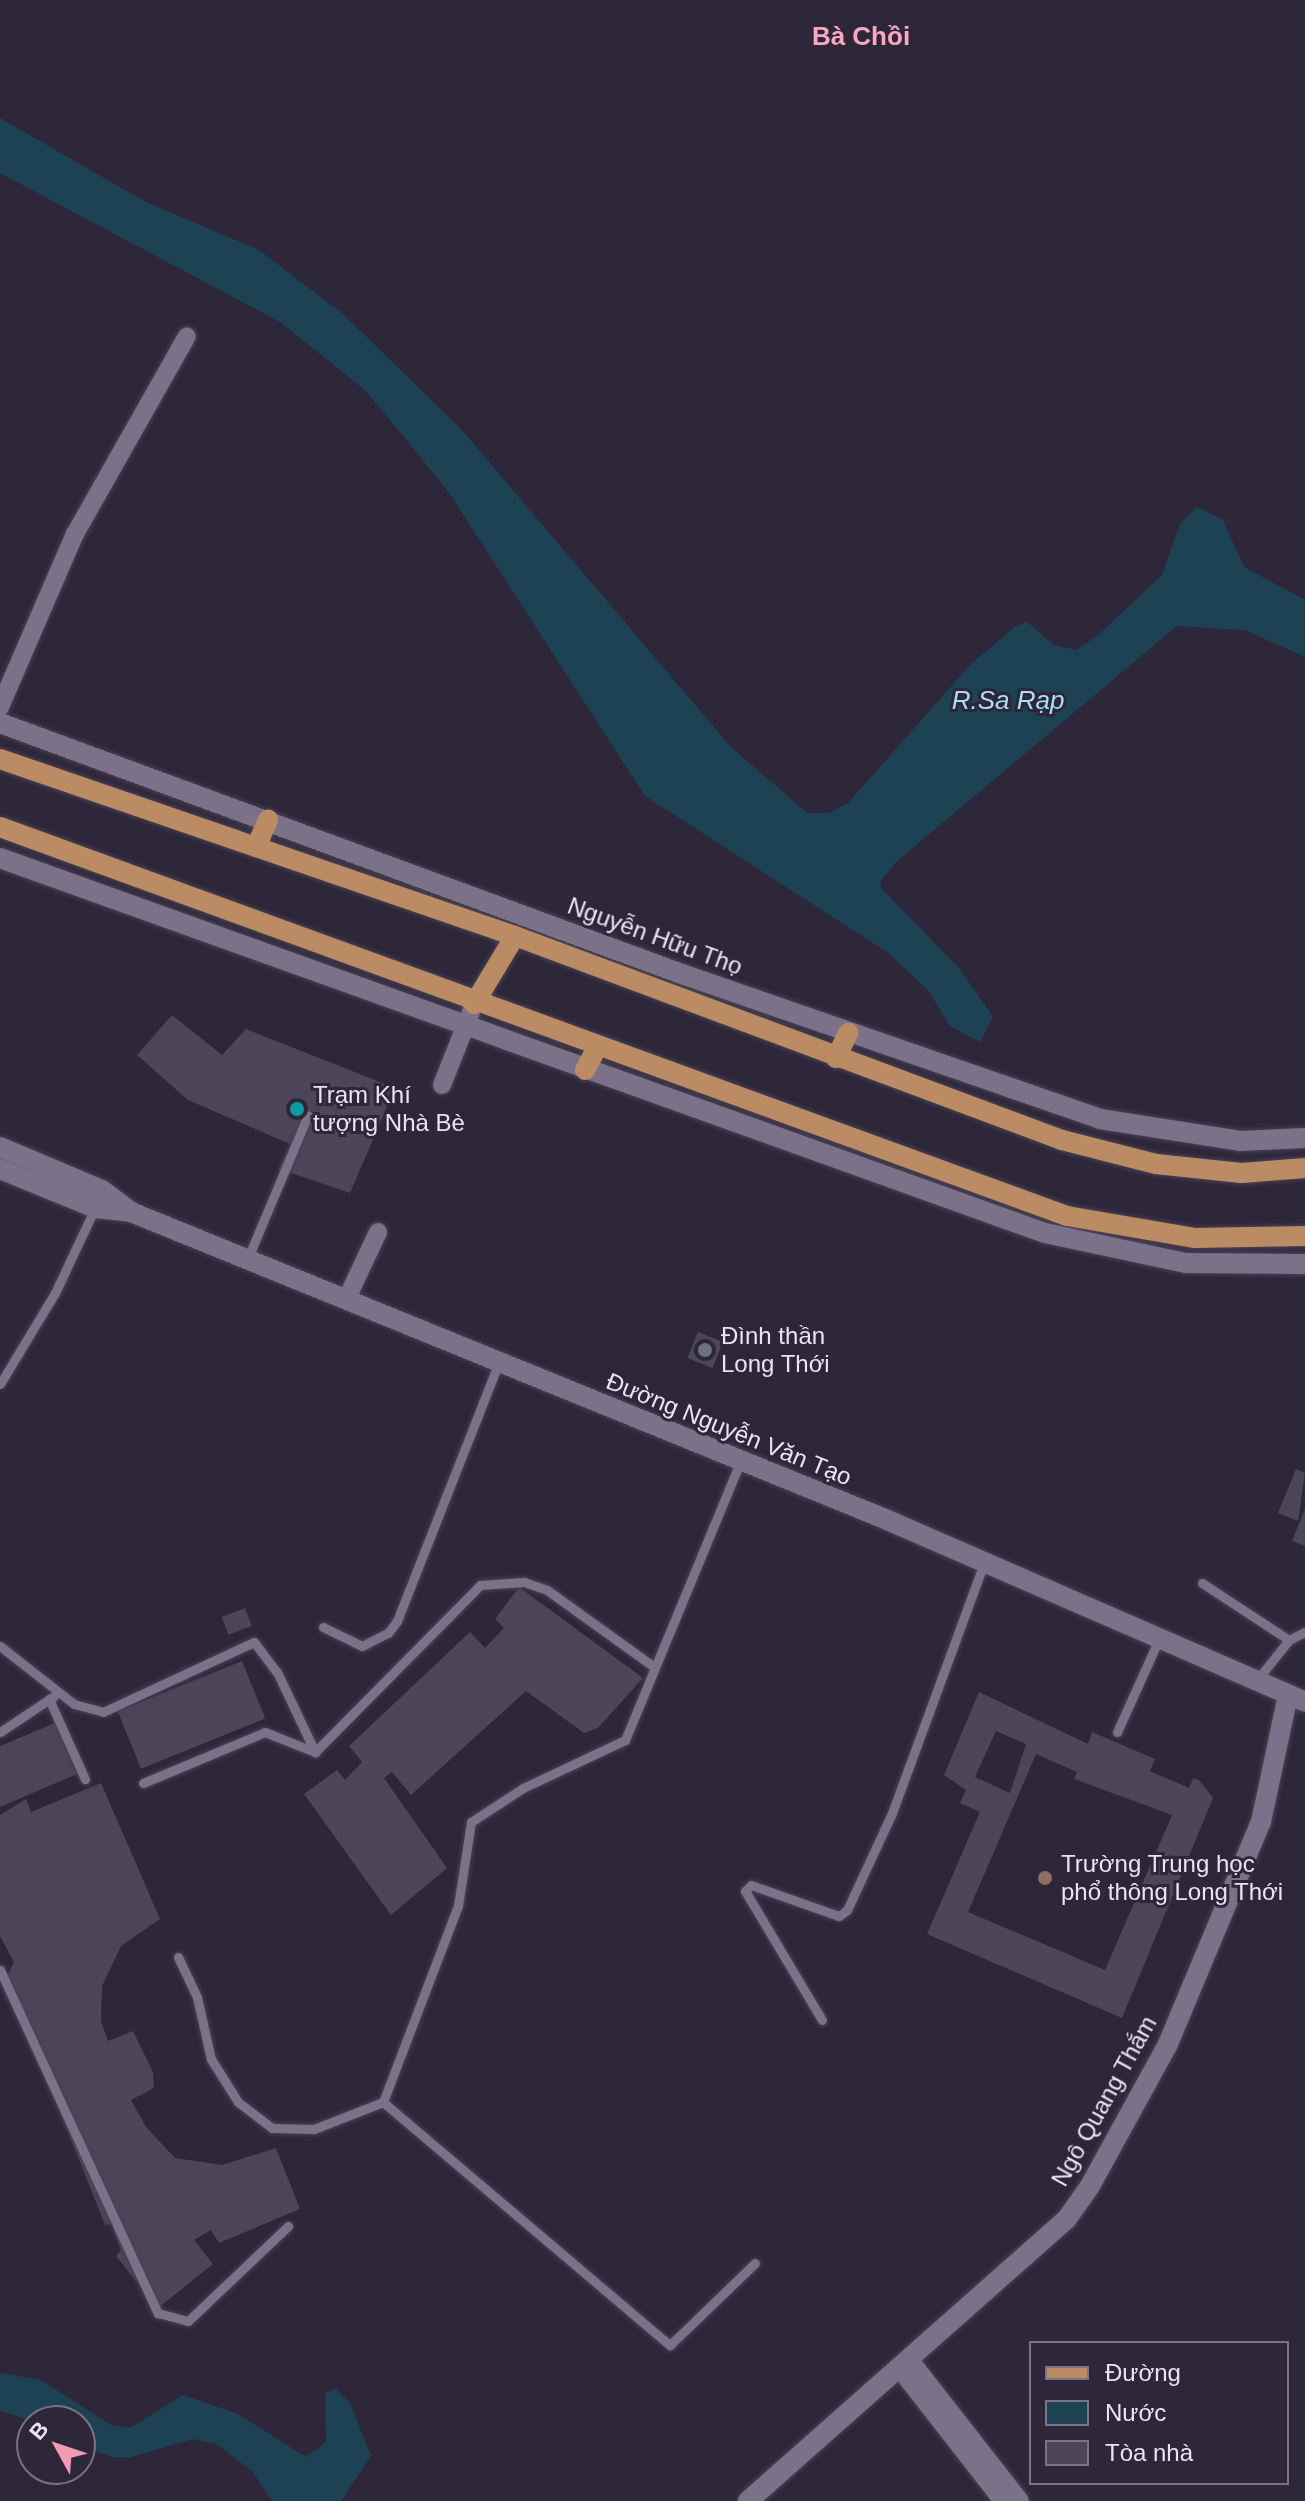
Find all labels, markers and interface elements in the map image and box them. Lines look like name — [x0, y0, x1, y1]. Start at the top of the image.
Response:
district label: Bà Chồi — [812, 21, 910, 53]
water label: R.Sa Rạp — [952, 685, 1064, 717]
street label: Nguyễn Hữu Thọ — [564, 891, 746, 981]
place label: Trạm Khí tượng Nhà Bè — [313, 1081, 465, 1137]
marker: Trạm Khí tượng Nhà Bè — [288, 1100, 306, 1118]
place label: Đình thần Long Thới — [721, 1322, 830, 1378]
marker: Đình thần Long Thới — [696, 1341, 714, 1359]
street label: Đường Nguyễn Văn Tạo — [602, 1366, 856, 1492]
place label: Trường Trung học phổ thông Long Thới — [1061, 1850, 1284, 1906]
marker: Trường Trung học phổ thông Long Thới — [1036, 1869, 1054, 1887]
street label: Ngô Quang Thắm — [1045, 2011, 1163, 2191]
legend — [1029, 2341, 1289, 2485]
text: Đường — [1105, 2359, 1181, 2386]
text: Nước — [1105, 2399, 1166, 2426]
north arrow — [16, 2405, 96, 2485]
text: B — [24, 2416, 53, 2445]
text: Tòa nhà — [1105, 2439, 1193, 2466]

